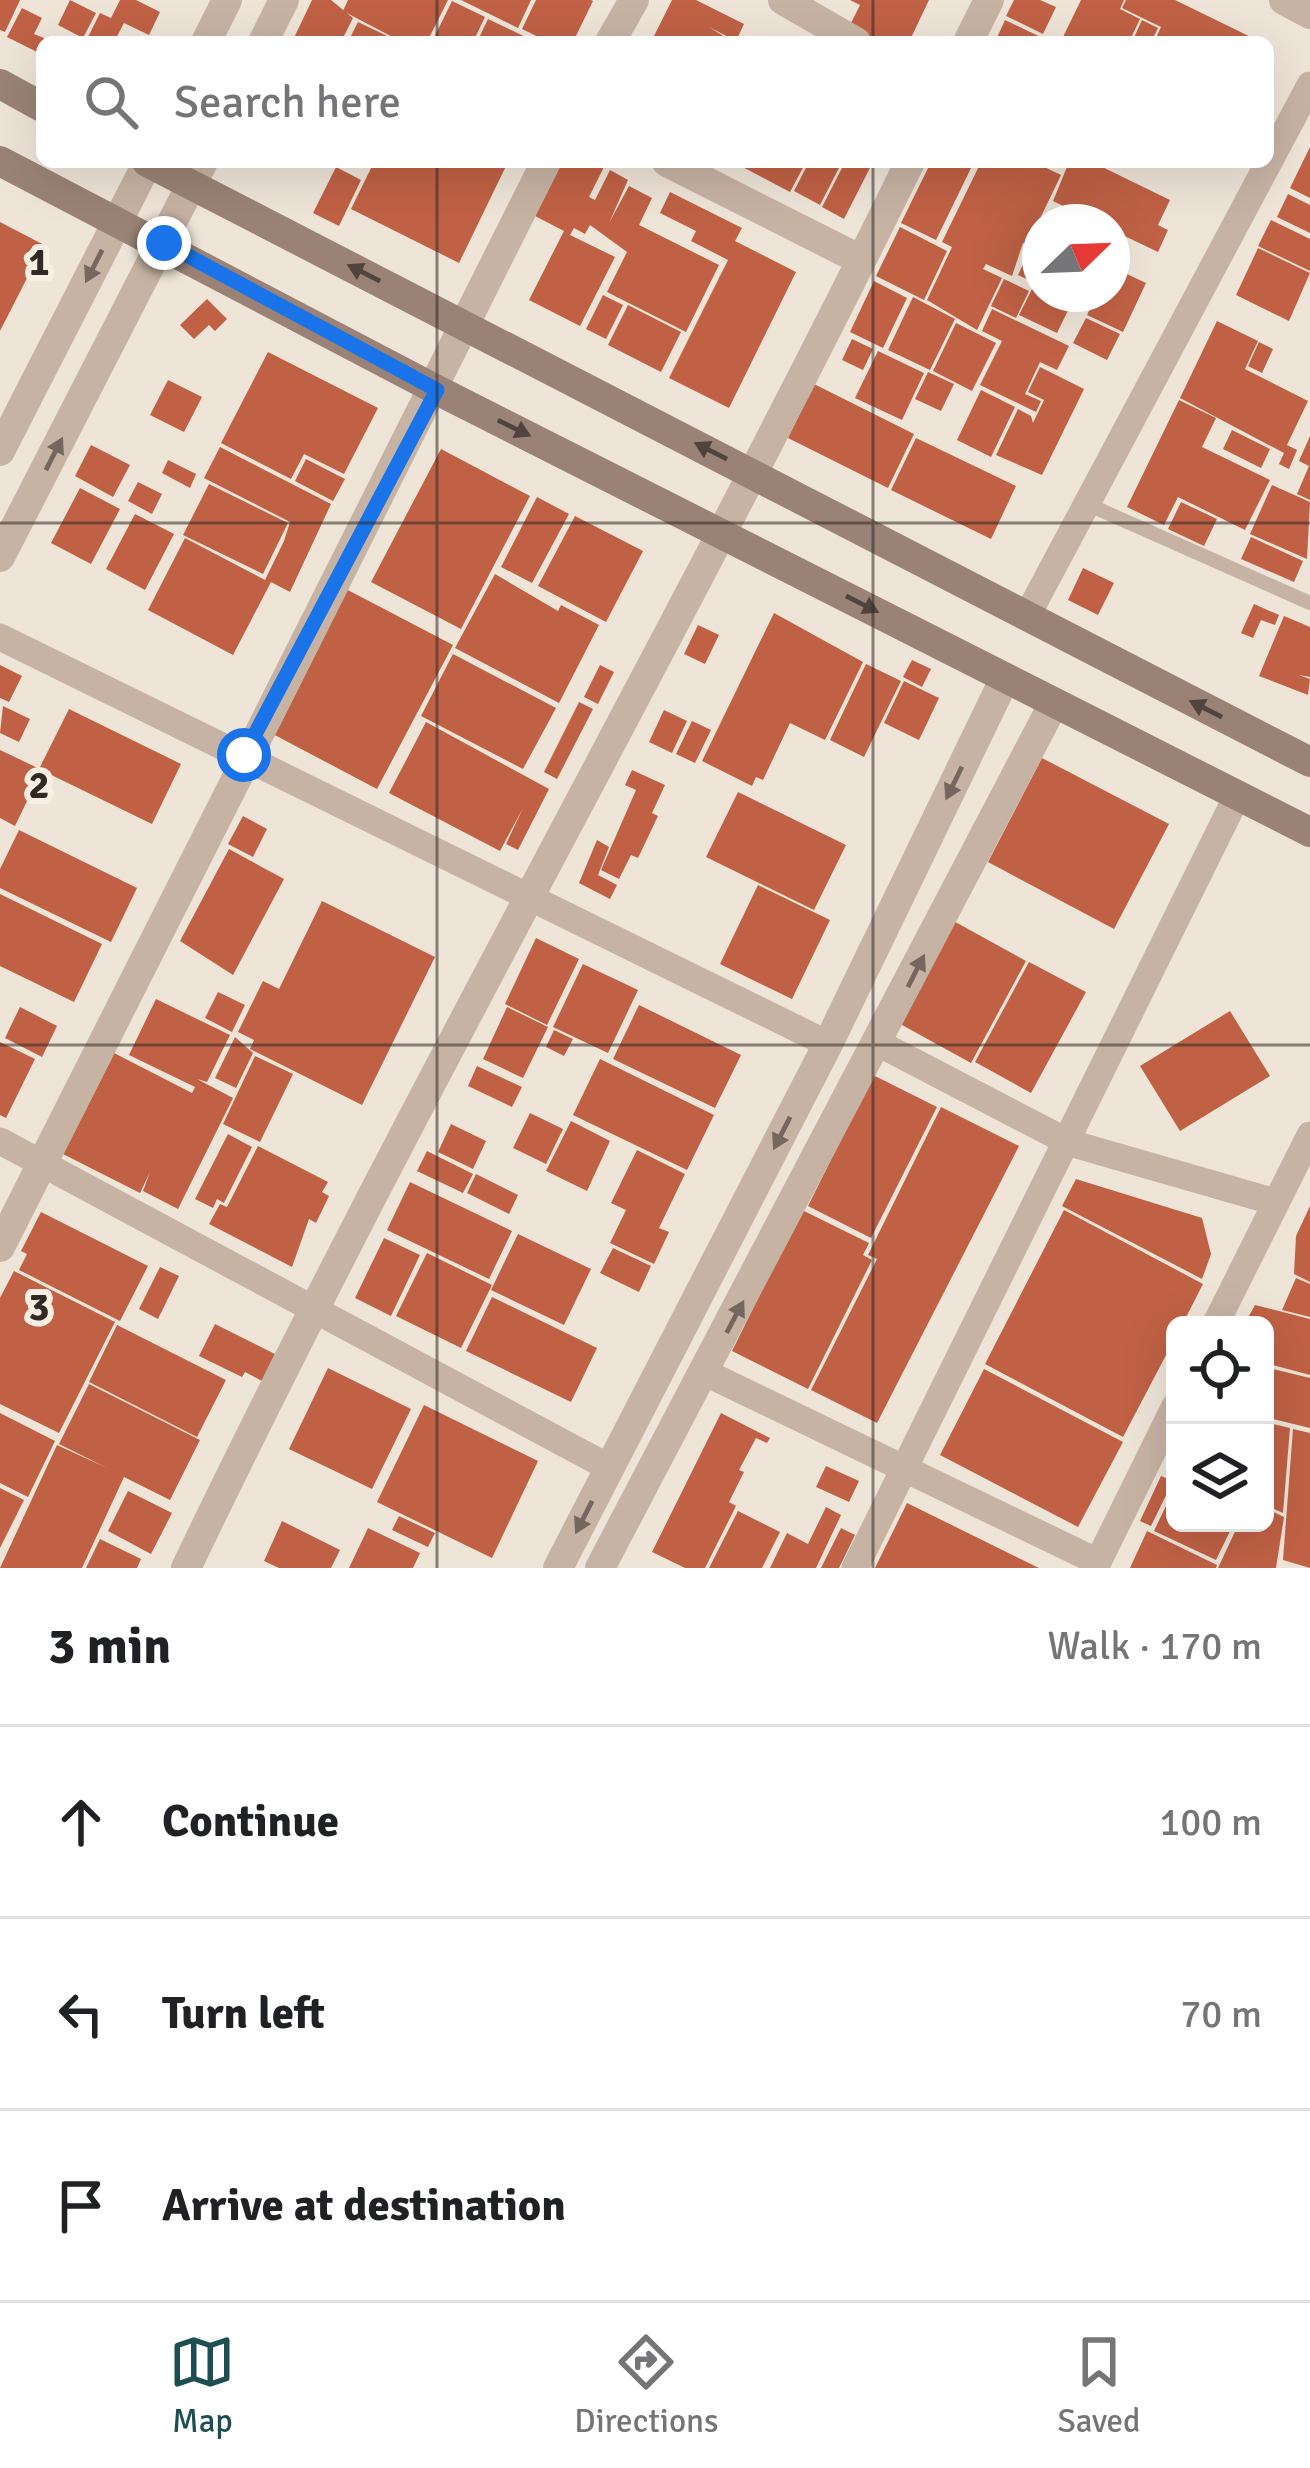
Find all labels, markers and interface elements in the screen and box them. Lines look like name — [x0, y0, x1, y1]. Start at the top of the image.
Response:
search box — [36, 36, 1274, 168]
icon: search — [78, 69, 144, 135]
text: Search here — [174, 75, 401, 130]
north arrow — [1022, 204, 1130, 312]
route end — [137, 216, 191, 270]
text: 1 — [28, 238, 50, 286]
one-way arrow — [85, 249, 105, 283]
one-way arrow — [347, 263, 381, 283]
one-way arrow — [496, 417, 531, 437]
one-way arrow — [43, 436, 64, 471]
one-way arrow — [694, 442, 728, 462]
one-way arrow — [844, 593, 879, 613]
one-way arrow — [1189, 699, 1223, 719]
route start — [217, 728, 271, 782]
text: 2 — [28, 761, 50, 809]
one-way arrow — [944, 766, 964, 801]
one-way arrow — [905, 954, 925, 989]
one-way arrow — [772, 1116, 793, 1151]
text: 3 — [28, 1283, 50, 1331]
one-way arrow — [725, 1300, 745, 1334]
map controls — [1166, 1316, 1274, 1532]
button: locate — [1166, 1316, 1274, 1424]
button: layers — [1166, 1424, 1274, 1532]
one-way arrow — [574, 1500, 594, 1535]
text: 3 min — [48, 1615, 171, 1678]
text: Walk · 170 m — [1048, 1622, 1262, 1670]
icon: ahead — [48, 1789, 114, 1855]
text: Continue — [162, 1794, 339, 1849]
text: 100 m — [1159, 1798, 1262, 1846]
icon: left — [48, 1981, 114, 2047]
text: Turn left — [162, 1986, 325, 2041]
text: 70 m — [1180, 1990, 1262, 2038]
icon: arrive — [48, 2173, 114, 2239]
text: Arrive at destination — [162, 2178, 566, 2233]
tab: Map — [169, 2329, 235, 2442]
tab: Directions — [574, 2329, 719, 2442]
tab: Saved — [1057, 2329, 1141, 2442]

